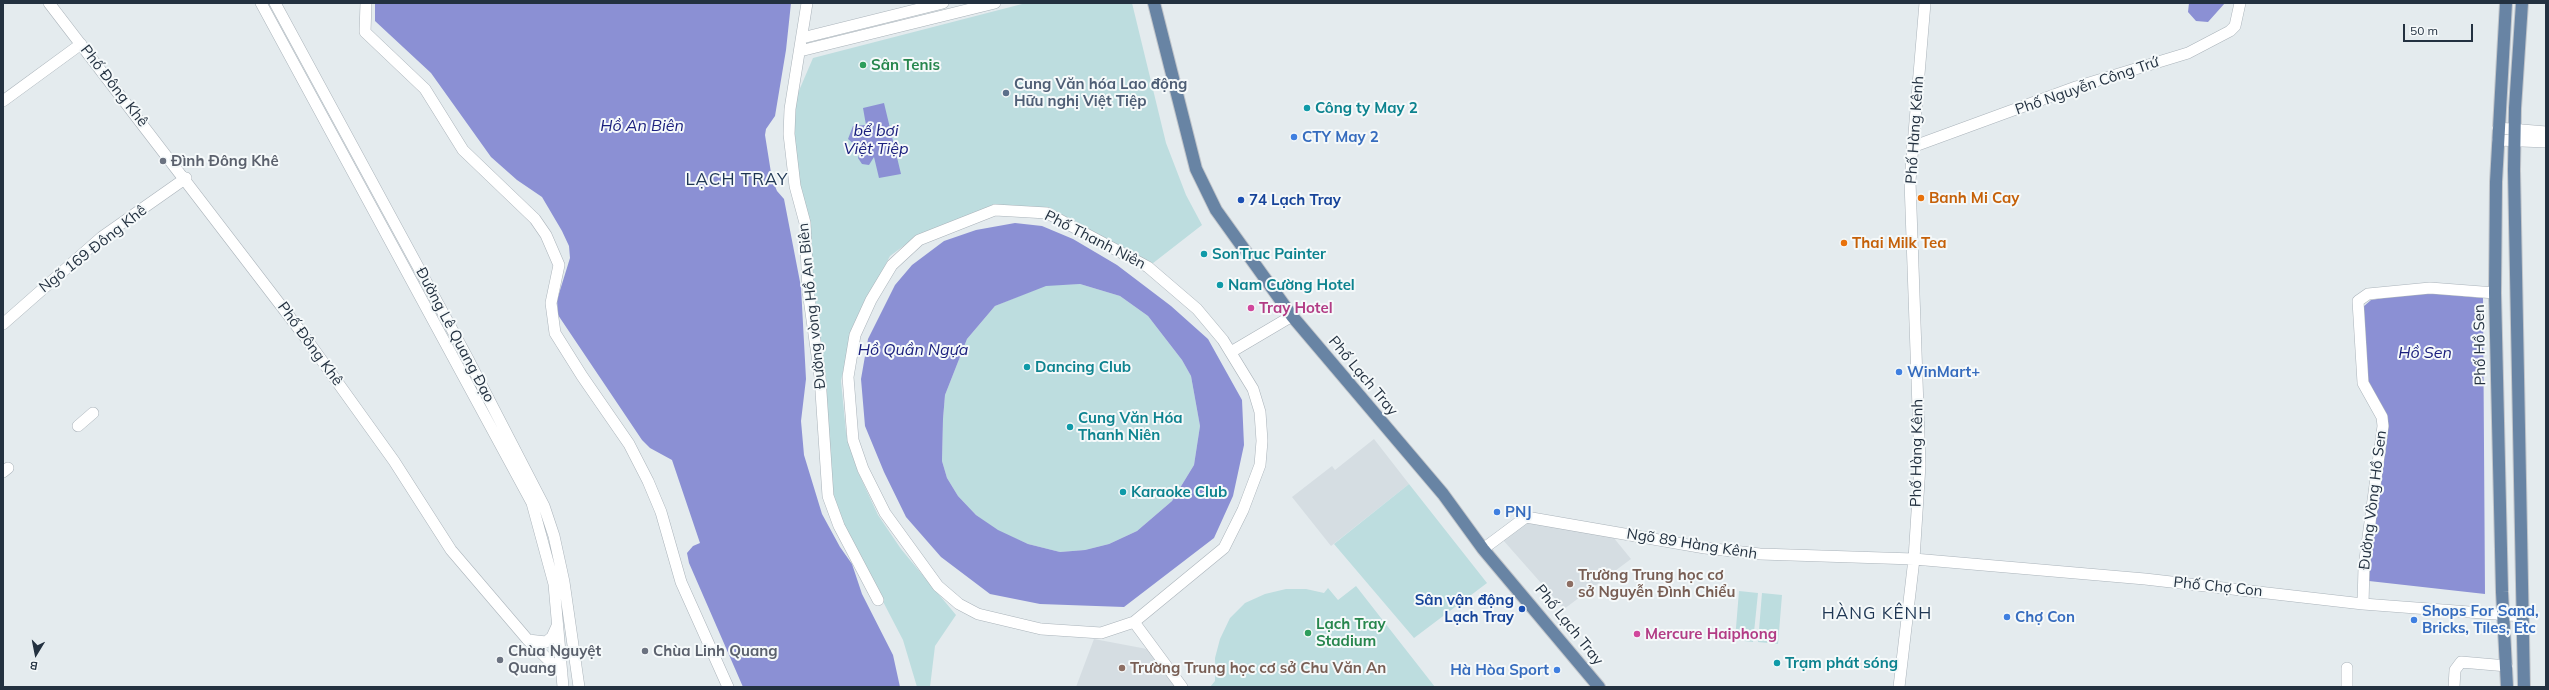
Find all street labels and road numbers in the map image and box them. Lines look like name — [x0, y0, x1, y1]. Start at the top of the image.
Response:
street label: Phố Đông Khê — [76, 41, 152, 131]
street label: Phố Nguyễn Công Trứ — [2013, 53, 2161, 119]
street label: Phố Hàng Kênh — [1902, 75, 1928, 185]
street label: Ngõ 169 Đông Khê — [36, 201, 150, 297]
street label: Phố Thanh Niên — [1041, 207, 1149, 273]
street label: Đường vòng Hồ An Biên — [794, 222, 830, 390]
street label: Đường Lê Quang Đạo — [412, 265, 498, 405]
street label: Phố Đông Khê — [274, 299, 346, 389]
street label: Phố Hồ Sen — [2470, 304, 2490, 386]
street label: Phố Lạch Tray — [1324, 332, 1402, 420]
street label: Phố Hàng Kênh — [1907, 399, 1927, 507]
street label: Đường Vòng Hồ Sen — [2356, 429, 2390, 571]
street label: Ngõ 89 Hàng Kênh — [1625, 525, 1759, 563]
street label: Phố Chợ Con — [2172, 573, 2264, 601]
street label: Phố Lạch Tray — [1531, 581, 1607, 669]

